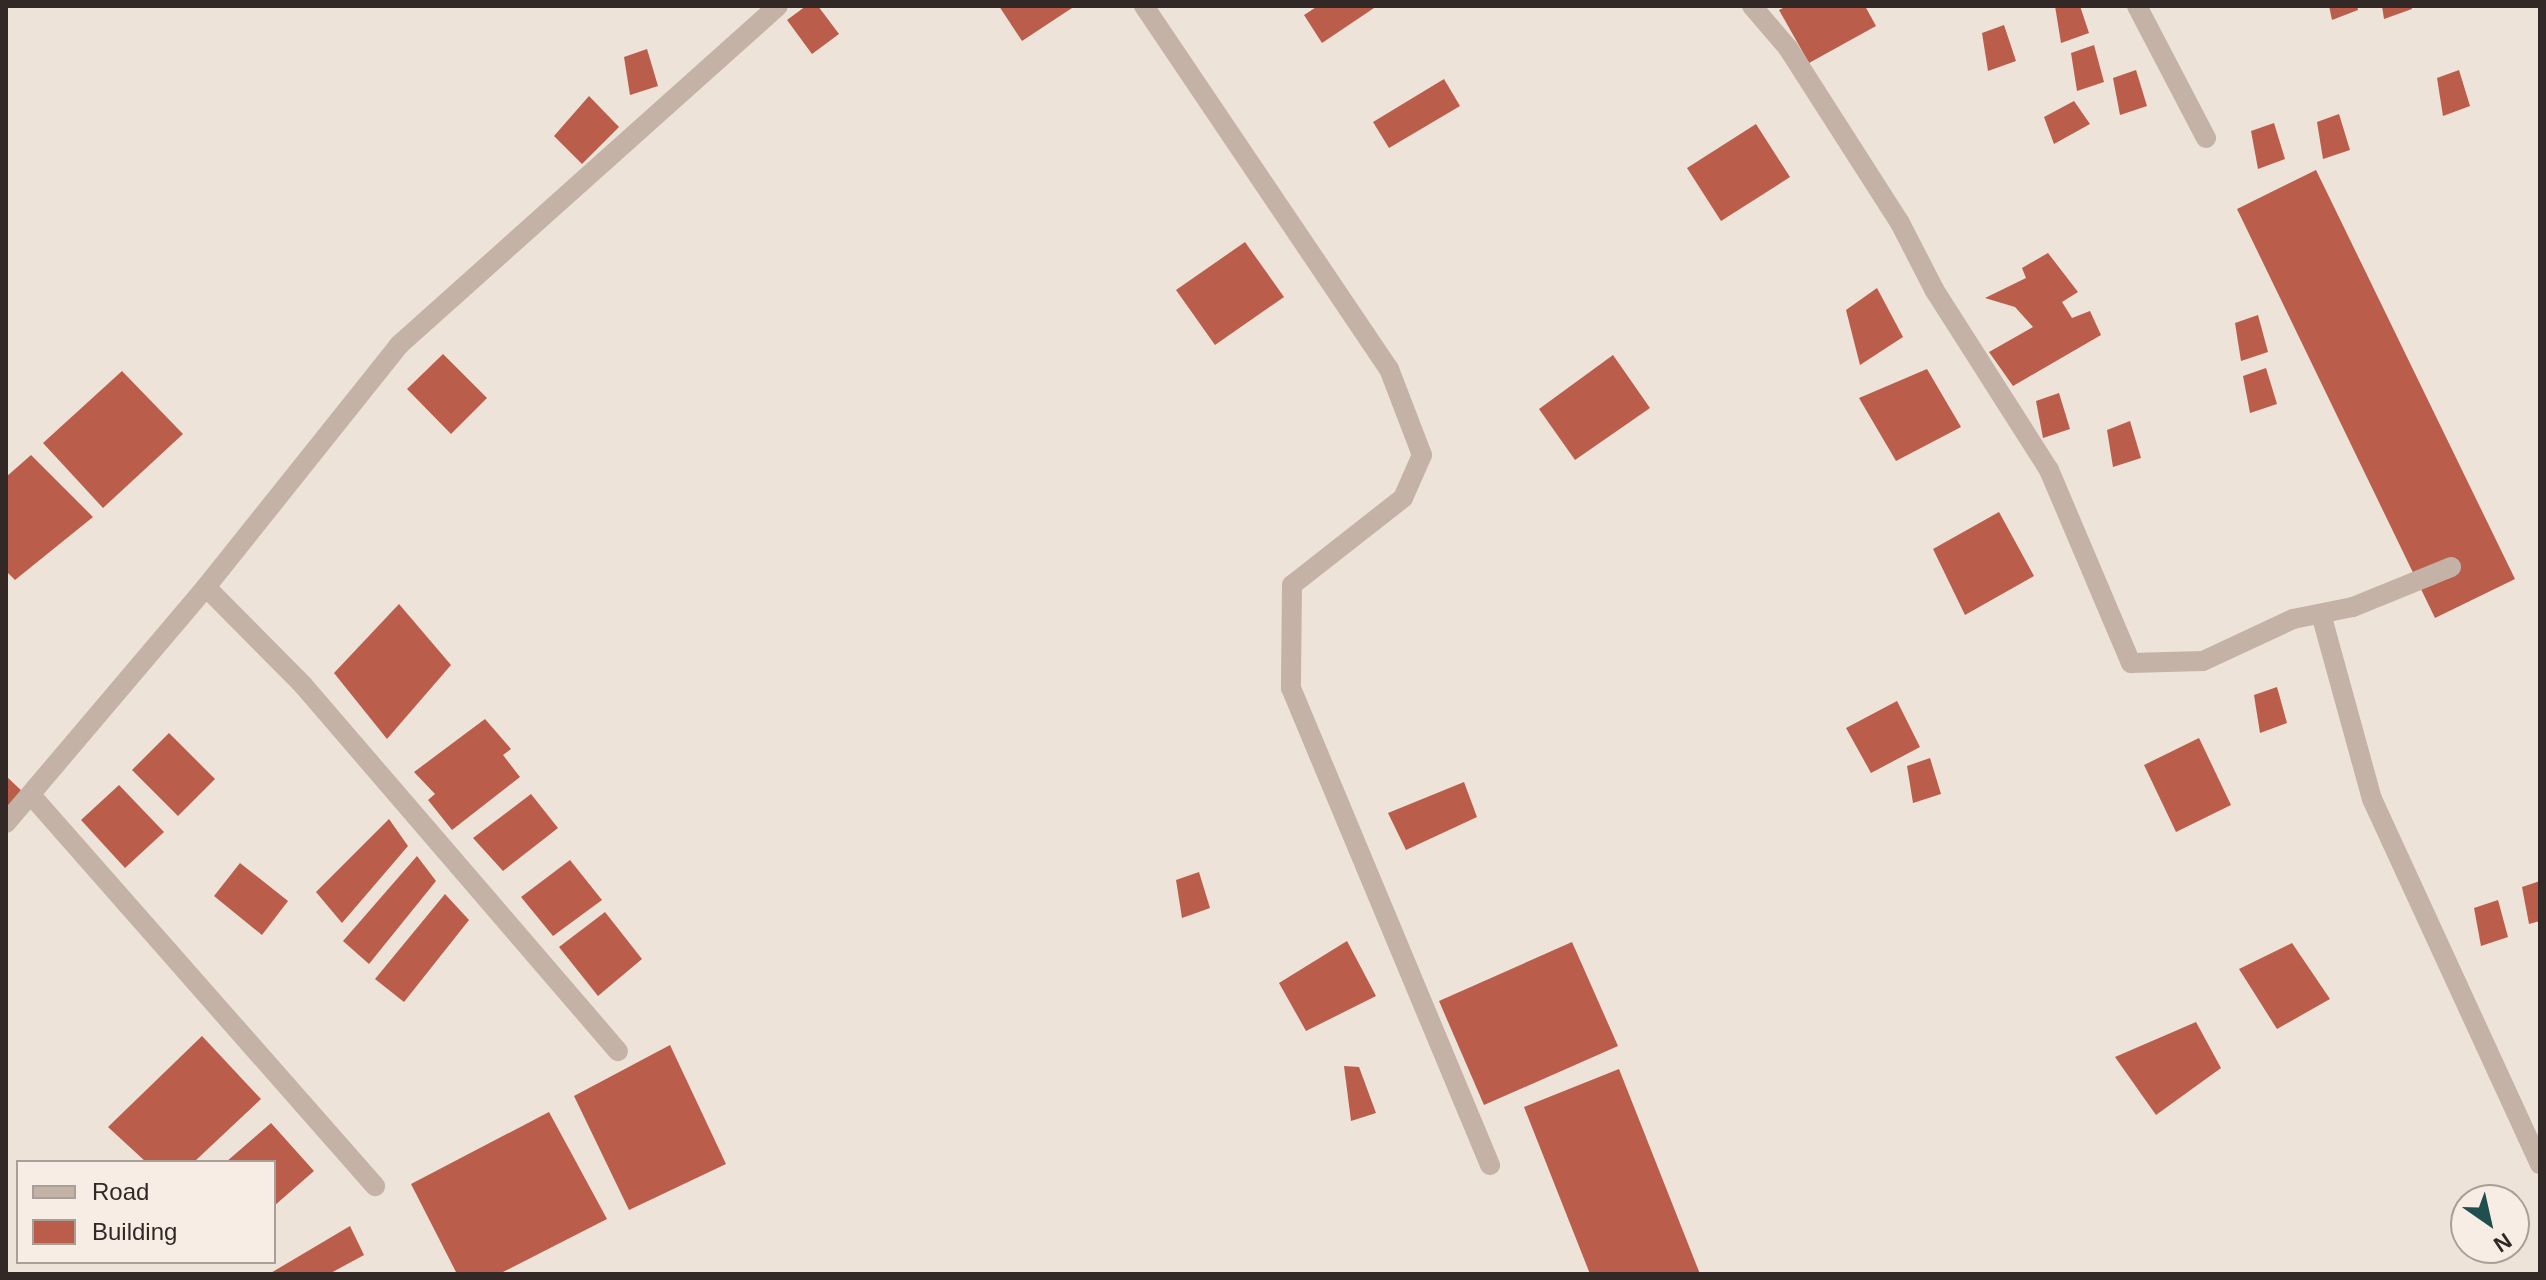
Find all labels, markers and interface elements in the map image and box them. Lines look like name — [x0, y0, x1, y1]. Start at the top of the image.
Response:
legend — [16, 1160, 276, 1264]
text: Road — [92, 1178, 149, 1205]
north arrow — [2450, 1184, 2530, 1264]
text: Building — [92, 1218, 177, 1245]
text: N — [2489, 1228, 2516, 1257]

